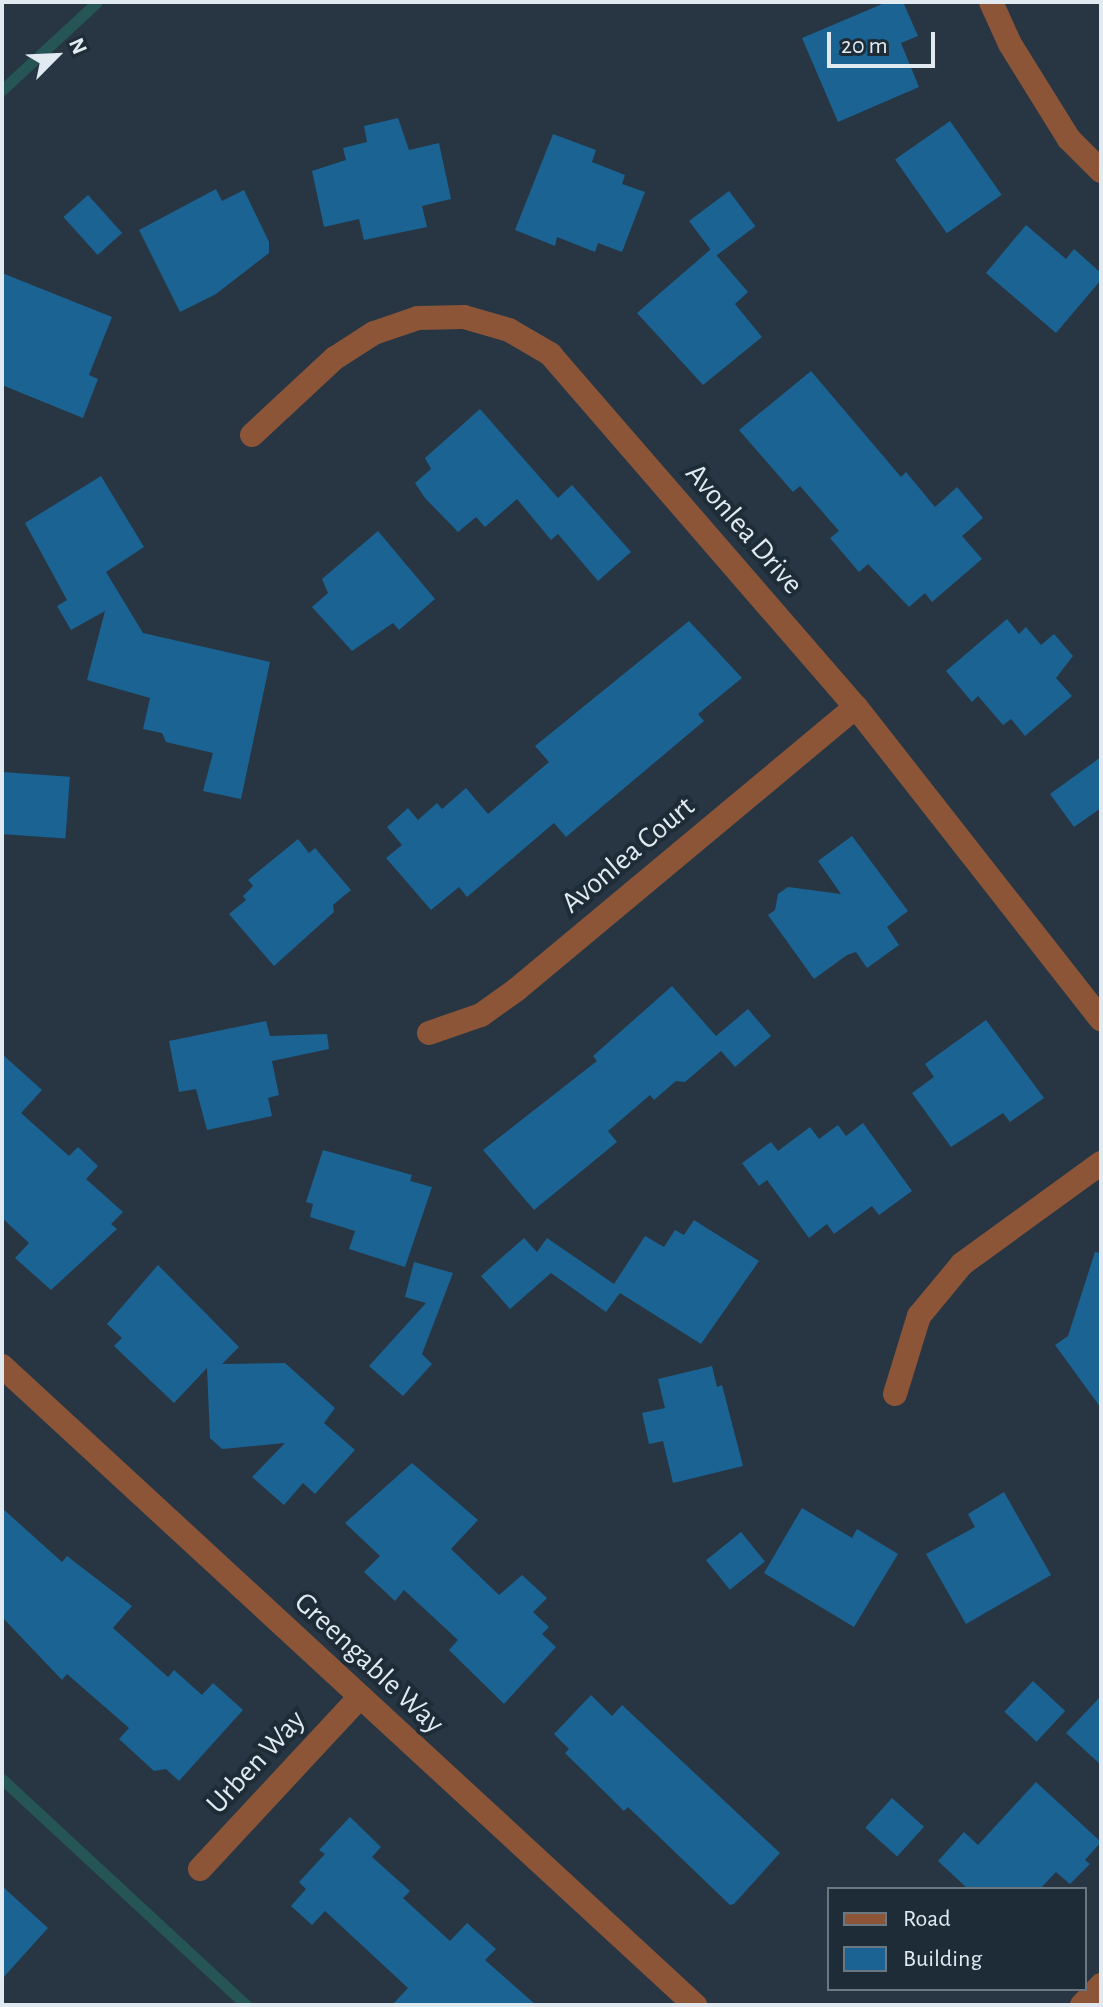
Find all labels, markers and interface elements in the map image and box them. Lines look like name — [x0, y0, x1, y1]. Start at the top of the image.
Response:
north arrow — [16, 16, 96, 96]
scale bar — [831, 16, 939, 66]
text: 20 m — [841, 34, 888, 58]
text: N — [65, 35, 91, 58]
street label: Avonlea Drive — [677, 456, 811, 602]
street label: Avonlea Court — [554, 789, 702, 921]
street label: Greengable Way — [287, 1585, 451, 1741]
street label: Urben Way — [199, 1703, 313, 1821]
legend — [827, 1887, 1087, 1991]
text: Road — [903, 1907, 951, 1931]
text: Building — [903, 1947, 982, 1971]

